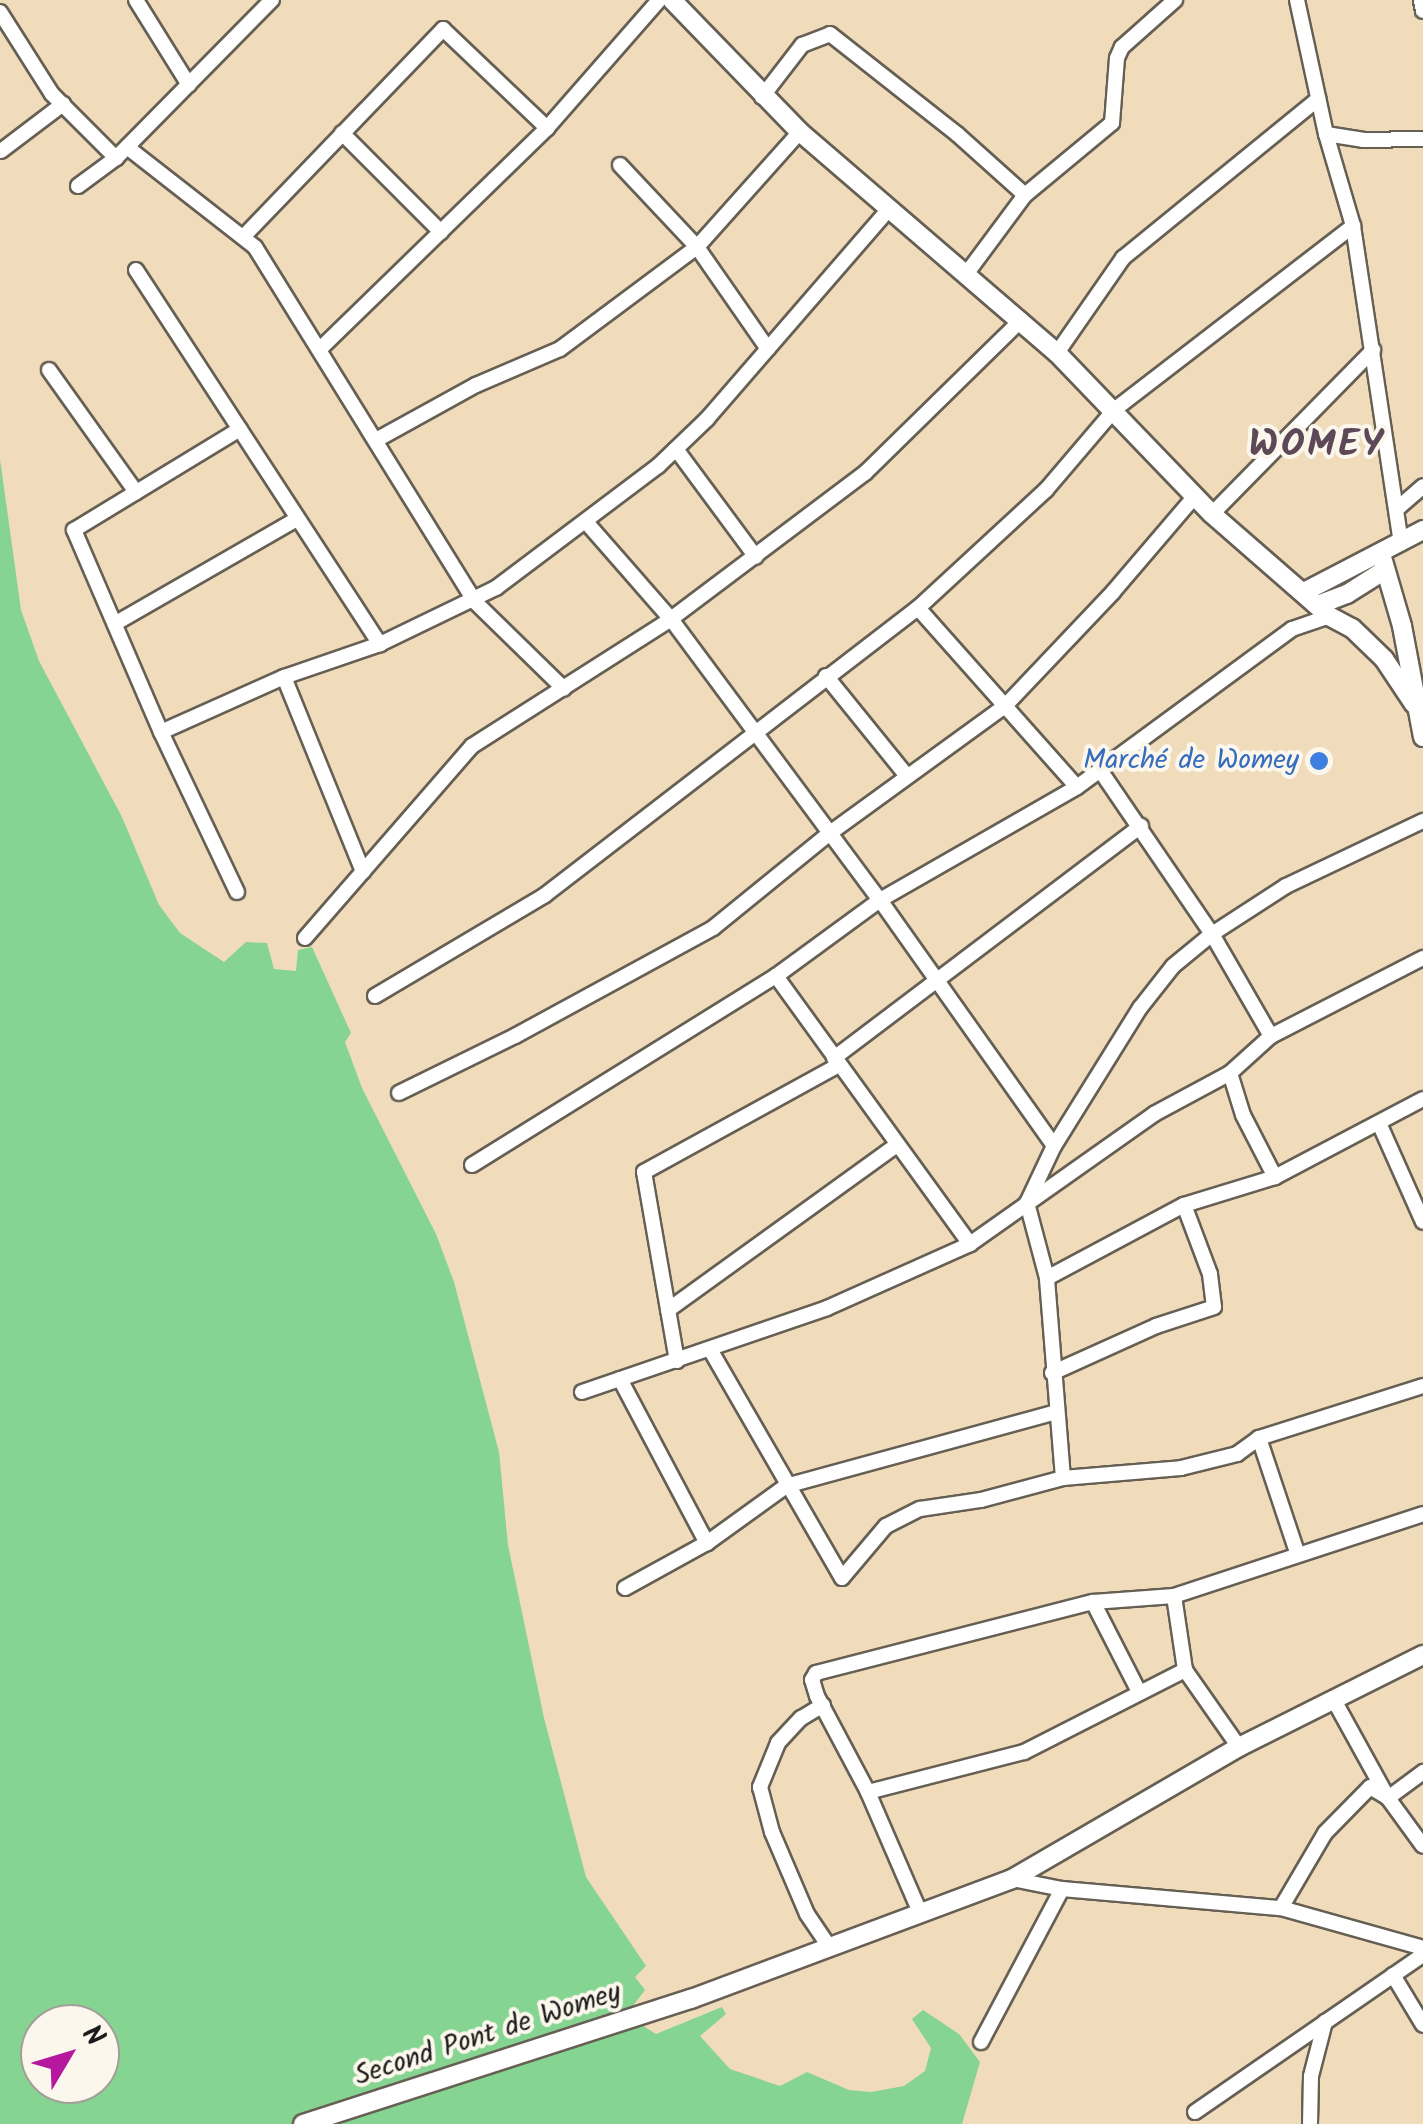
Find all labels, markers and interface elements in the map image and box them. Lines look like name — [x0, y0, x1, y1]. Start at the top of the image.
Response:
district label: WOMEY — [1249, 424, 1385, 470]
place label: Marché de Womey — [1083, 744, 1299, 778]
marker: Marché de Womey — [1308, 750, 1330, 772]
street label: Second Pont de Womey — [351, 1976, 625, 2094]
north arrow — [20, 2004, 120, 2104]
text: N — [69, 2016, 116, 2057]

